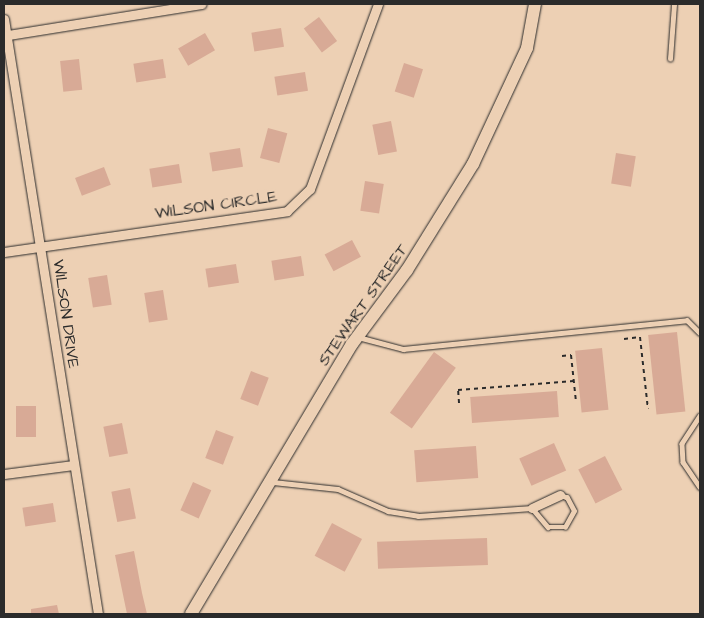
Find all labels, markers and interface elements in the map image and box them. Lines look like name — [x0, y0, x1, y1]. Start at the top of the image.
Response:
street label: WILSON CIRCLE — [154, 187, 278, 223]
street label: STEWART STREET — [314, 241, 412, 369]
street label: WILSON DRIVE — [49, 258, 83, 370]

